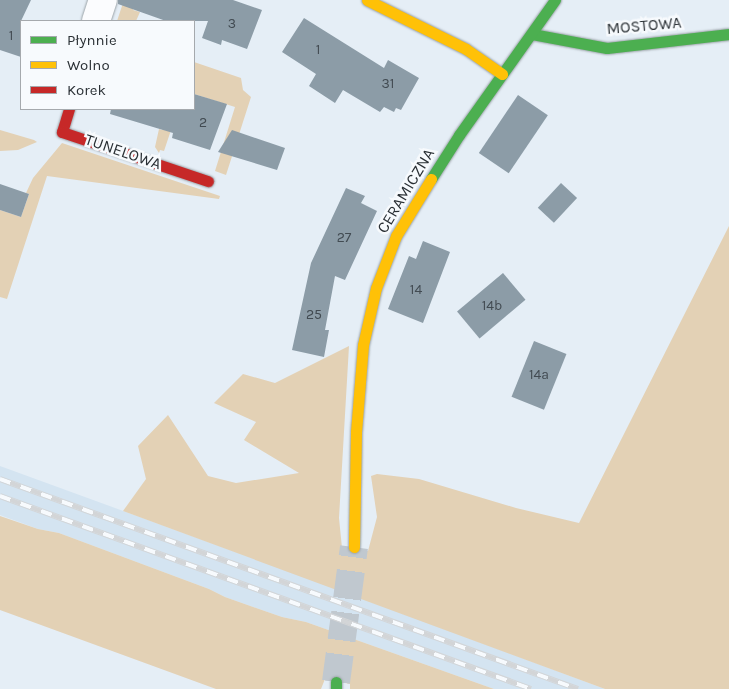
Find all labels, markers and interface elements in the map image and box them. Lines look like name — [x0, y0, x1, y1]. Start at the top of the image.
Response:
street label: MOSTOWA — [606, 13, 682, 39]
house number: 3 — [228, 16, 236, 32]
legend — [20, 20, 195, 110]
house number: 1 — [9, 28, 13, 44]
text: Płynnie — [67, 31, 117, 49]
house number: 1 — [316, 42, 320, 58]
text: Wolno — [67, 56, 110, 74]
house number: 31 — [382, 76, 394, 92]
text: Korek — [67, 81, 106, 99]
house number: 2 — [199, 115, 207, 131]
street label: TUNELOWA — [82, 130, 164, 174]
street label: CERAMICZNA — [373, 145, 439, 237]
house number: 27 — [337, 230, 351, 246]
house number: 14 — [410, 282, 422, 298]
house number: 14b — [482, 298, 502, 314]
house number: 25 — [306, 307, 322, 323]
house number: 14a — [529, 367, 549, 383]

